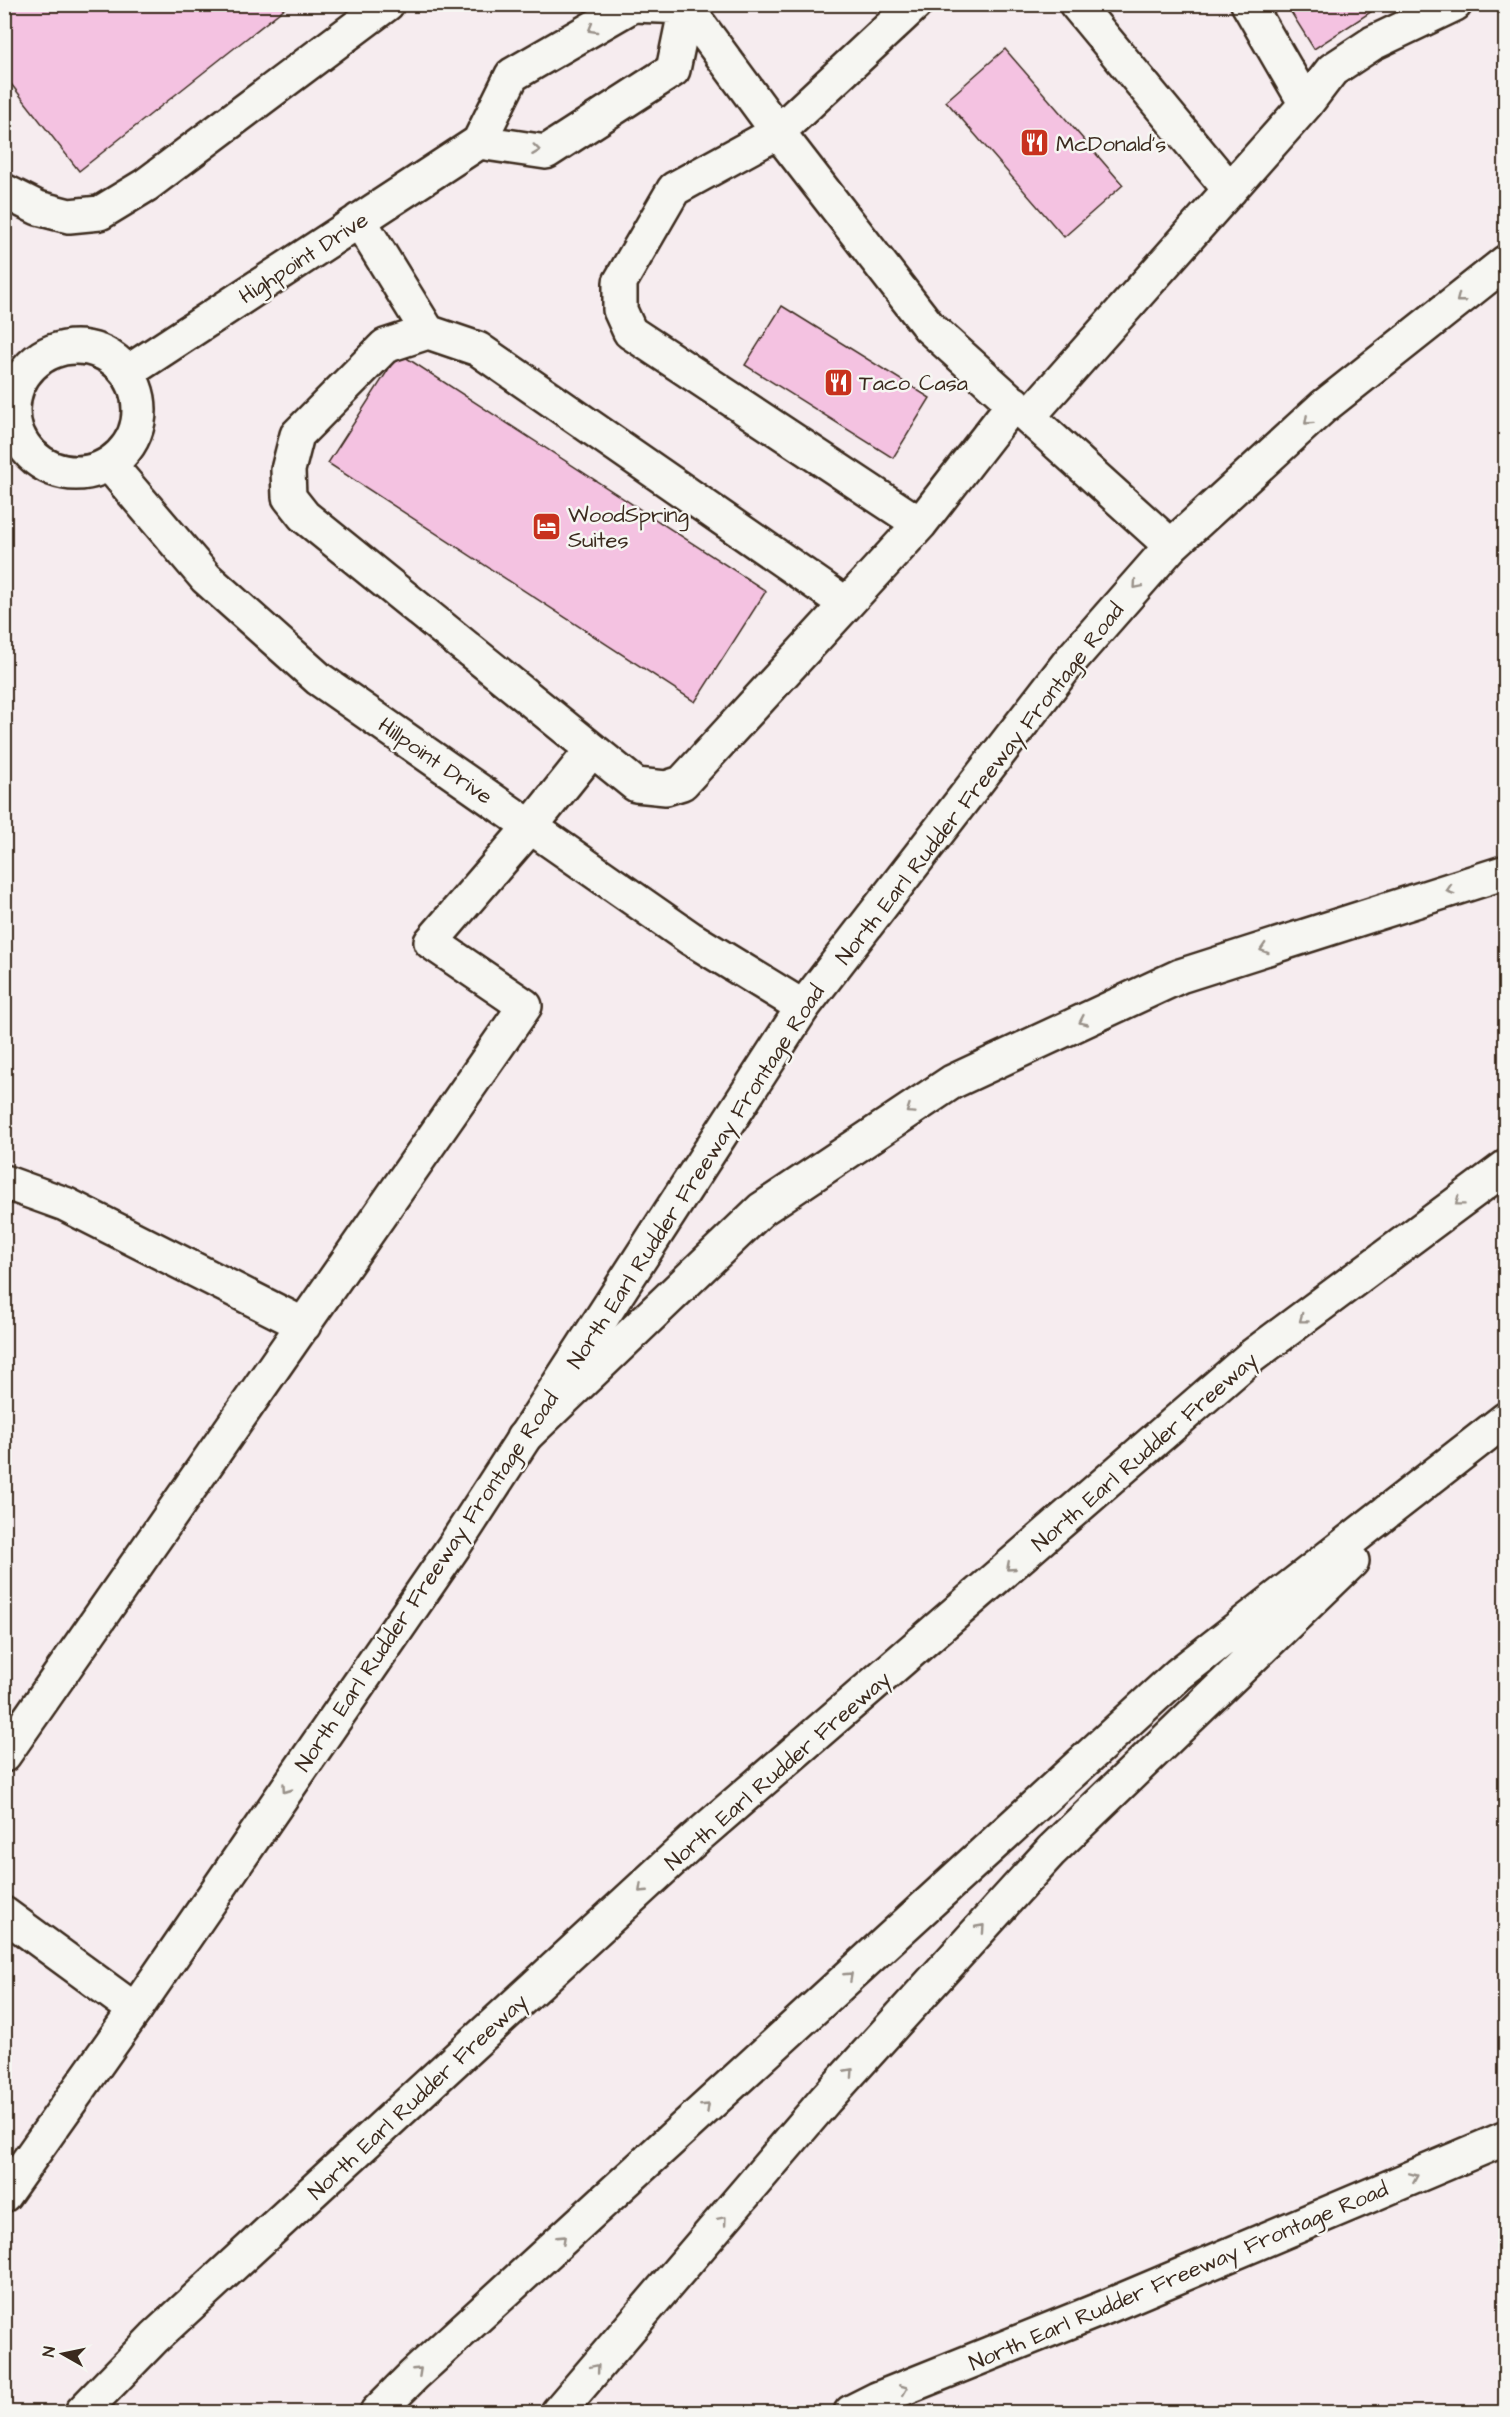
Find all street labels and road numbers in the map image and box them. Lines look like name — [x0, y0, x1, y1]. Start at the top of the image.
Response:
street label: Highpoint Drive — [233, 205, 375, 313]
street label: North Earl Rudder Freeway Frontage Road — [829, 596, 1132, 972]
street label: Hillpoint Drive — [372, 710, 499, 812]
street label: North Earl Rudder Freeway Frontage Road — [560, 979, 833, 1375]
street label: North Earl Rudder Freeway — [1025, 1345, 1265, 1560]
street label: North Earl Rudder Freeway Frontage Road — [288, 1386, 567, 1779]
street label: North Earl Rudder Freeway — [658, 1664, 898, 1879]
street label: North Earl Rudder Freeway — [301, 1987, 535, 2208]
street label: North Earl Rudder Freeway Frontage Road — [964, 2174, 1393, 2380]

